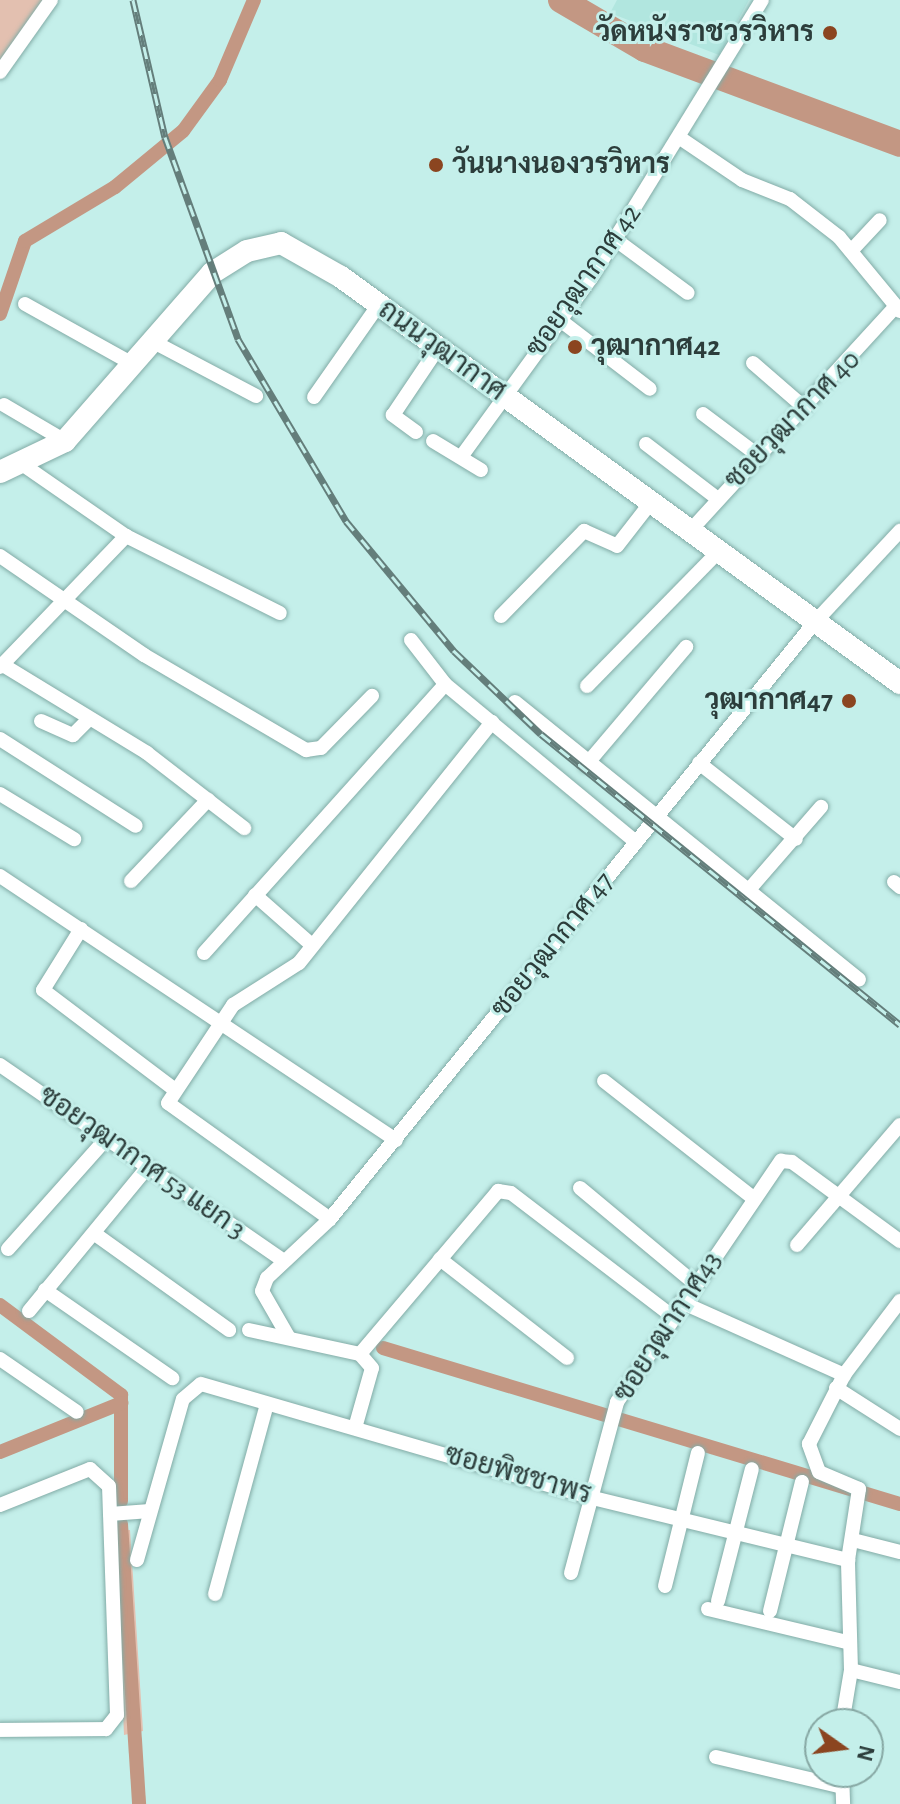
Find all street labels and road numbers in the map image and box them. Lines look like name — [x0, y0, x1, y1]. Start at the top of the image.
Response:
street label: ซอยวุฒากาศ 42 — [519, 198, 649, 364]
street label: ถนนวุฒากาศ — [372, 293, 512, 409]
street label: ซอยวุฒากาศ 40 — [718, 343, 868, 497]
street label: ซอยวุฒากาศ 47 — [484, 866, 622, 1024]
street label: ซอยวุฒากาศ 53 แยก 3 — [32, 1079, 252, 1247]
street label: ซอยวุฒากาศ43 — [607, 1246, 729, 1408]
street label: ซอยพิชชาพร — [441, 1438, 595, 1512]

